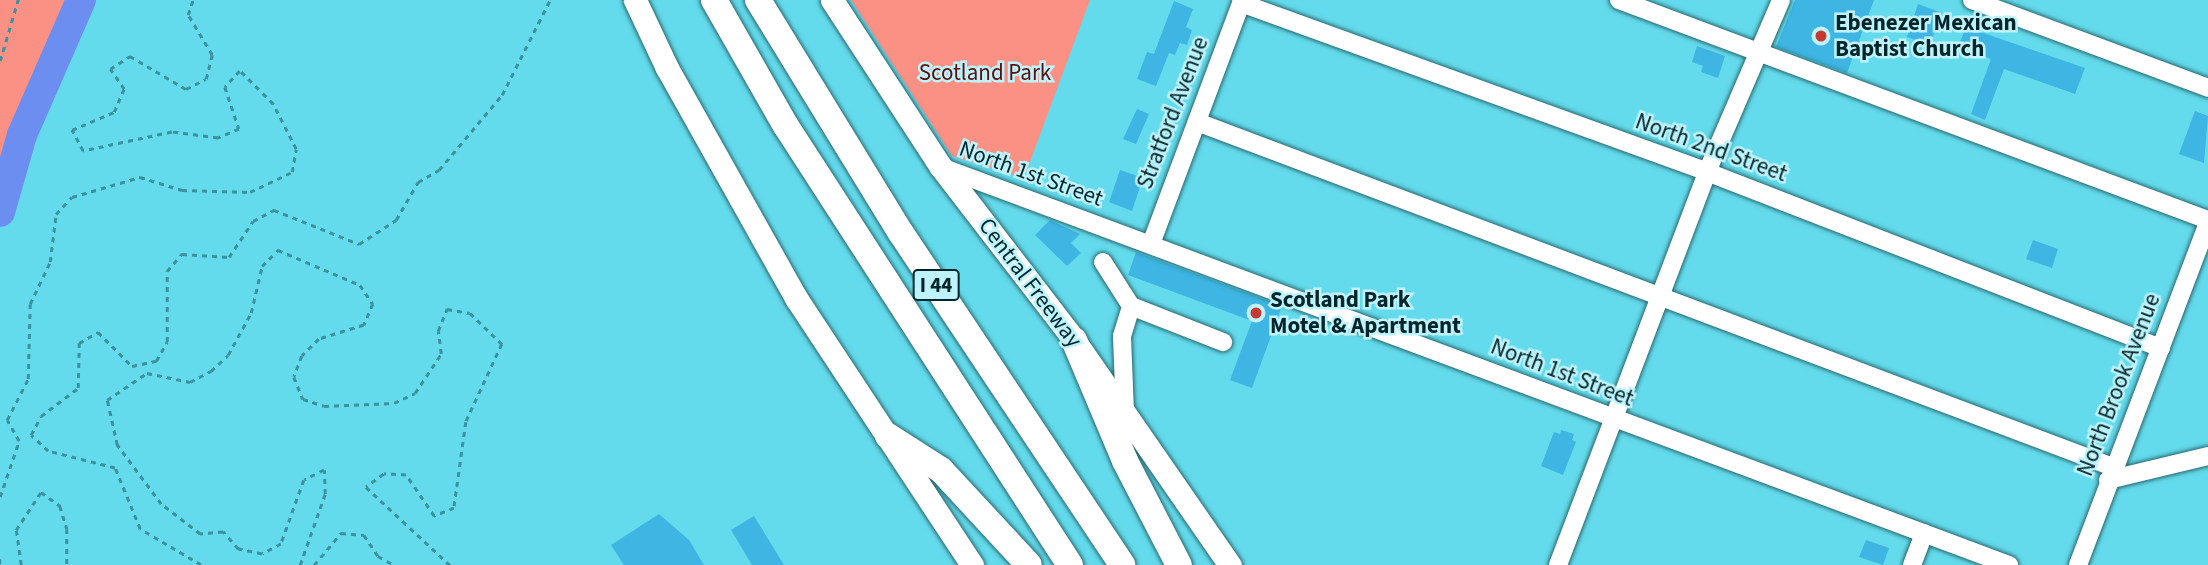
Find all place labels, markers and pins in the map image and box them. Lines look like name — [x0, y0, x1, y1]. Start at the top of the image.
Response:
place label: Ebenezer Mexican Baptist Church — [1835, 9, 2017, 63]
marker: Ebenezer Mexican Baptist Church — [1813, 28, 1829, 44]
place label: Scotland Park Motel & Apartment — [1270, 286, 1461, 340]
marker: Scotland Park Motel & Apartment — [1248, 305, 1264, 321]

